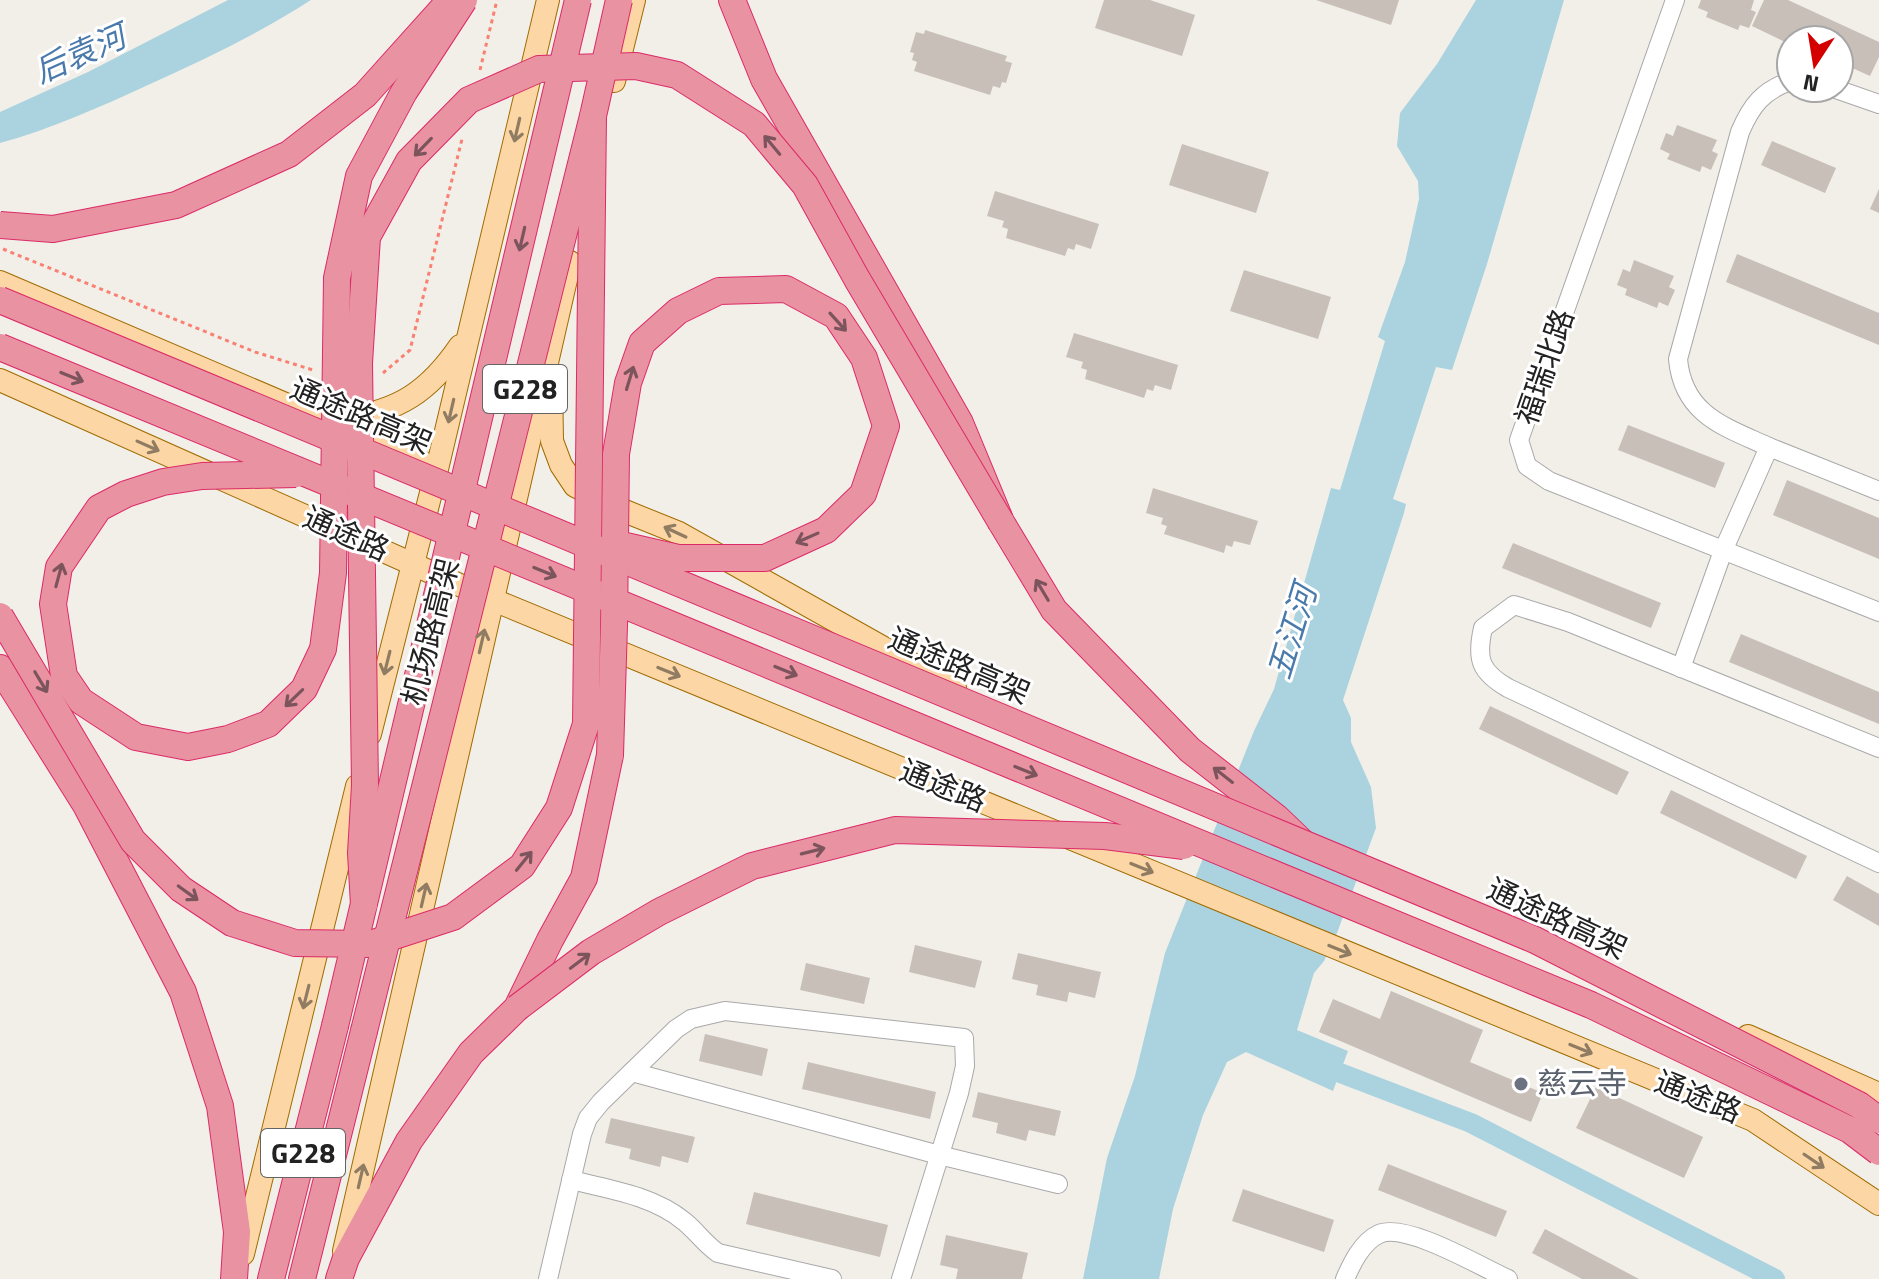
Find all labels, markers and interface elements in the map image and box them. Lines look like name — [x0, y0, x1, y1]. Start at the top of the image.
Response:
water label: 后袁河 — [26, 9, 139, 95]
north arrow — [1775, 24, 1855, 104]
text: N — [1800, 65, 1822, 102]
one-way arrow — [508, 117, 523, 143]
one-way arrow — [763, 135, 781, 155]
one-way arrow — [414, 137, 433, 156]
one-way arrow — [513, 226, 528, 252]
street label: 福瑞北路 — [1503, 302, 1585, 431]
one-way arrow — [828, 311, 847, 332]
street label: 通途路高架 — [283, 365, 439, 466]
road number: G228 — [483, 365, 567, 413]
one-way arrow — [624, 366, 638, 391]
one-way arrow — [59, 370, 84, 385]
one-way arrow — [443, 397, 458, 423]
one-way arrow — [135, 439, 160, 454]
street label: 通途路 — [296, 494, 397, 572]
one-way arrow — [663, 524, 687, 539]
one-way arrow — [795, 532, 820, 547]
street label: 机场路高架 — [390, 553, 470, 710]
one-way arrow — [52, 562, 67, 588]
one-way arrow — [532, 566, 557, 581]
water label: 五江河 — [1254, 573, 1330, 685]
one-way arrow — [1034, 579, 1050, 602]
street label: 通途路高架 — [881, 615, 1037, 716]
one-way arrow — [475, 629, 490, 654]
one-way arrow — [379, 649, 394, 675]
one-way arrow — [773, 665, 797, 680]
one-way arrow — [656, 666, 681, 681]
one-way arrow — [33, 670, 49, 693]
one-way arrow — [285, 688, 304, 707]
street label: 通途路 — [893, 747, 994, 823]
one-way arrow — [1013, 764, 1038, 779]
one-way arrow — [1213, 767, 1234, 784]
one-way arrow — [800, 842, 825, 857]
one-way arrow — [515, 851, 532, 872]
one-way arrow — [1129, 861, 1154, 876]
street label: 通途路高架 — [1480, 866, 1635, 971]
one-way arrow — [417, 882, 432, 908]
one-way arrow — [177, 885, 199, 902]
one-way arrow — [1328, 943, 1352, 958]
one-way arrow — [568, 952, 590, 969]
one-way arrow — [298, 984, 313, 1009]
one-way arrow — [1568, 1043, 1593, 1057]
street label: 通途路 — [1648, 1058, 1749, 1134]
place label: 慈云寺 — [1537, 1060, 1627, 1106]
marker: 慈云寺 — [1512, 1075, 1530, 1093]
road number: G228 — [261, 1129, 345, 1177]
one-way arrow — [1803, 1152, 1825, 1169]
one-way arrow — [354, 1163, 369, 1189]

